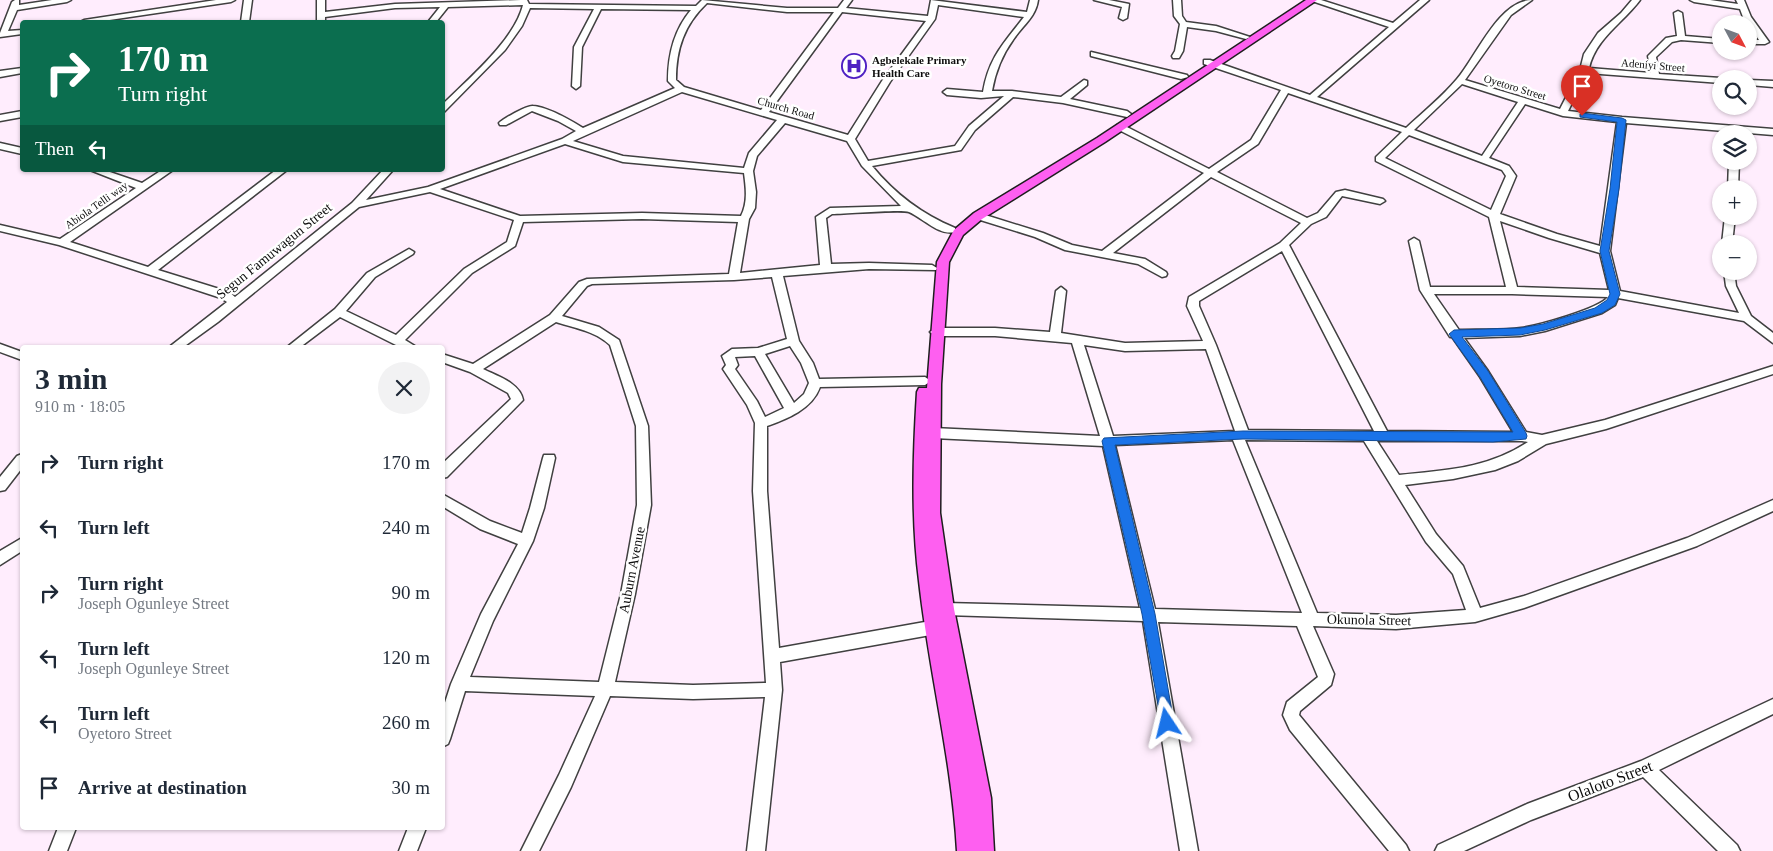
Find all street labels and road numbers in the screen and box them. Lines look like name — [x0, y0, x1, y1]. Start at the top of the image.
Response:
street label: Adeniyi Street — [1621, 56, 1685, 74]
street label: Oyetoro Street — [1482, 72, 1548, 102]
street label: Church Road — [756, 94, 816, 122]
street label: Abiola Telli way — [62, 179, 130, 231]
street label: Segun Famuwagun Street — [213, 200, 335, 302]
street label: Auburn Avenue — [616, 525, 648, 615]
street label: Okunola Street — [1327, 612, 1411, 628]
street label: Olaloto Street — [1565, 757, 1655, 805]

